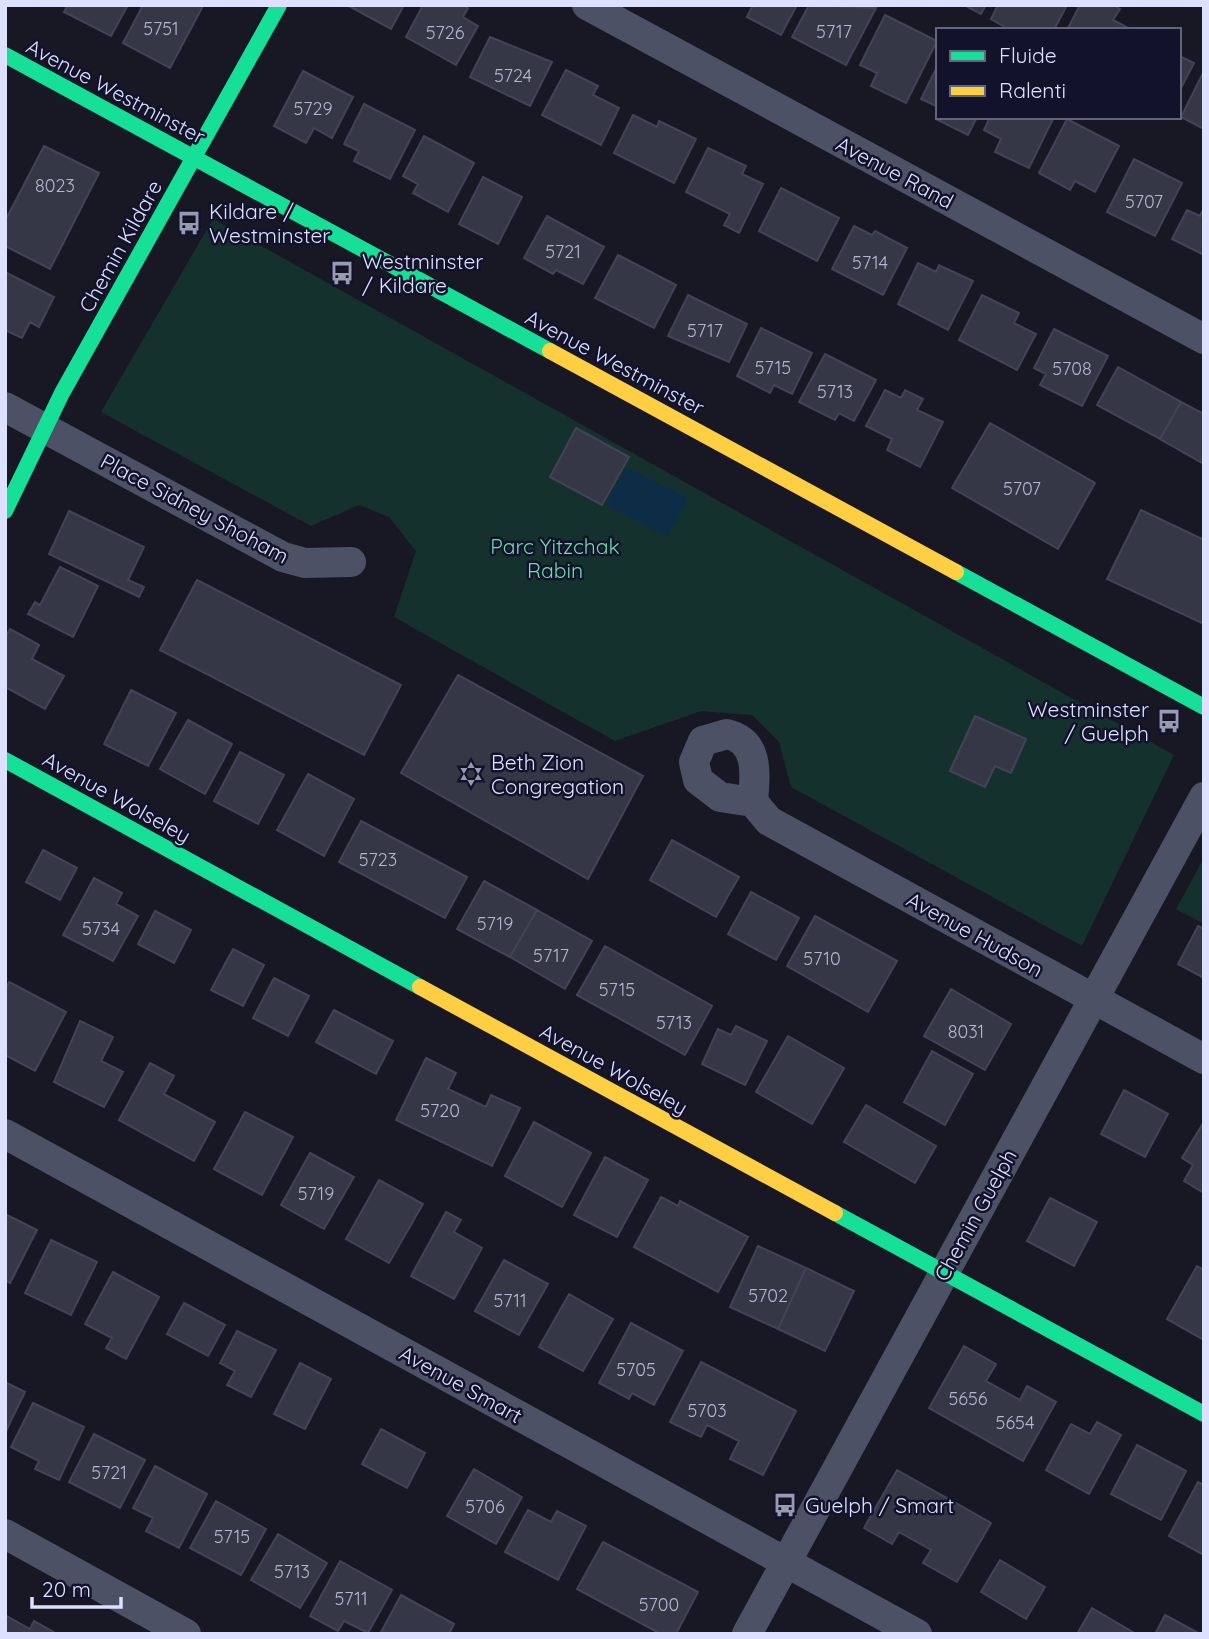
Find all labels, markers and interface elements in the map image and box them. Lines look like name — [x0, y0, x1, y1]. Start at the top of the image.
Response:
house number: 5751 — [143, 17, 179, 40]
house number: 5717 — [816, 20, 852, 43]
house number: 5726 — [426, 21, 465, 44]
legend — [936, 28, 1181, 119]
street label: Avenue Westminster — [22, 33, 210, 149]
text: Fluide — [999, 42, 1057, 68]
house number: 5724 — [494, 64, 532, 87]
text: Ralenti — [999, 77, 1066, 103]
house number: 5729 — [293, 97, 333, 120]
street label: Avenue Rand — [832, 130, 958, 214]
house number: 8023 — [35, 174, 75, 197]
street label: Chemin Kildare — [73, 175, 167, 317]
house number: 5707 — [1125, 190, 1163, 213]
place label: Kildare / Westminster — [209, 198, 330, 248]
bus stop icon: Kildare / Westminster — [175, 209, 203, 237]
house number: 5721 — [545, 240, 581, 263]
place label: Westminster / Kildare — [362, 248, 483, 298]
house number: 5714 — [852, 251, 888, 274]
bus stop icon: Westminster / Kildare — [328, 259, 356, 287]
street label: Avenue Westminster — [521, 304, 709, 420]
house number: 5717 — [687, 319, 723, 342]
house number: 5715 — [755, 356, 791, 379]
house number: 5708 — [1052, 357, 1092, 380]
house number: 5713 — [817, 380, 853, 403]
street label: Place Sidney Shoham — [96, 447, 294, 569]
house number: 5707 — [1003, 477, 1041, 500]
park label: Parc Yitzchak Rabin — [490, 533, 620, 583]
place label: Westminster / Guelph — [1028, 696, 1149, 746]
bus stop icon: Westminster / Guelph — [1155, 707, 1183, 735]
street label: Avenue Wolseley — [39, 746, 195, 848]
place label: Beth Zion Congregation — [491, 749, 624, 799]
synagogue icon: Beth Zion Congregation — [457, 760, 485, 788]
house number: 5723 — [359, 848, 397, 871]
street label: Avenue Hudson — [902, 886, 1048, 982]
house number: 5719 — [477, 912, 513, 935]
house number: 5734 — [82, 917, 120, 940]
house number: 5717 — [533, 944, 569, 967]
house number: 5710 — [803, 947, 841, 970]
house number: 5715 — [599, 978, 635, 1001]
house number: 5713 — [656, 1011, 692, 1034]
street label: Avenue Wolseley — [536, 1018, 692, 1120]
house number: 8031 — [948, 1020, 984, 1043]
house number: 5720 — [420, 1099, 460, 1122]
street label: Chemin Guelph — [928, 1144, 1022, 1286]
house number: 5719 — [298, 1182, 334, 1205]
house number: 5702 — [748, 1284, 788, 1307]
house number: 5711 — [493, 1289, 527, 1312]
street label: Avenue Smart — [395, 1340, 527, 1428]
house number: 5705 — [616, 1358, 656, 1381]
house number: 5656 — [949, 1387, 988, 1410]
house number: 5703 — [687, 1399, 727, 1422]
house number: 5654 — [996, 1411, 1034, 1434]
house number: 5721 — [91, 1461, 127, 1484]
bus stop icon: Guelph / Smart — [771, 1491, 799, 1519]
place label: Guelph / Smart — [805, 1492, 954, 1518]
house number: 5706 — [465, 1495, 505, 1518]
house number: 5715 — [214, 1525, 250, 1548]
house number: 5713 — [274, 1560, 310, 1583]
scale bar — [32, 1566, 121, 1610]
text: 20 m — [42, 1576, 91, 1602]
house number: 5711 — [334, 1587, 368, 1610]
house number: 5700 — [639, 1593, 679, 1616]

